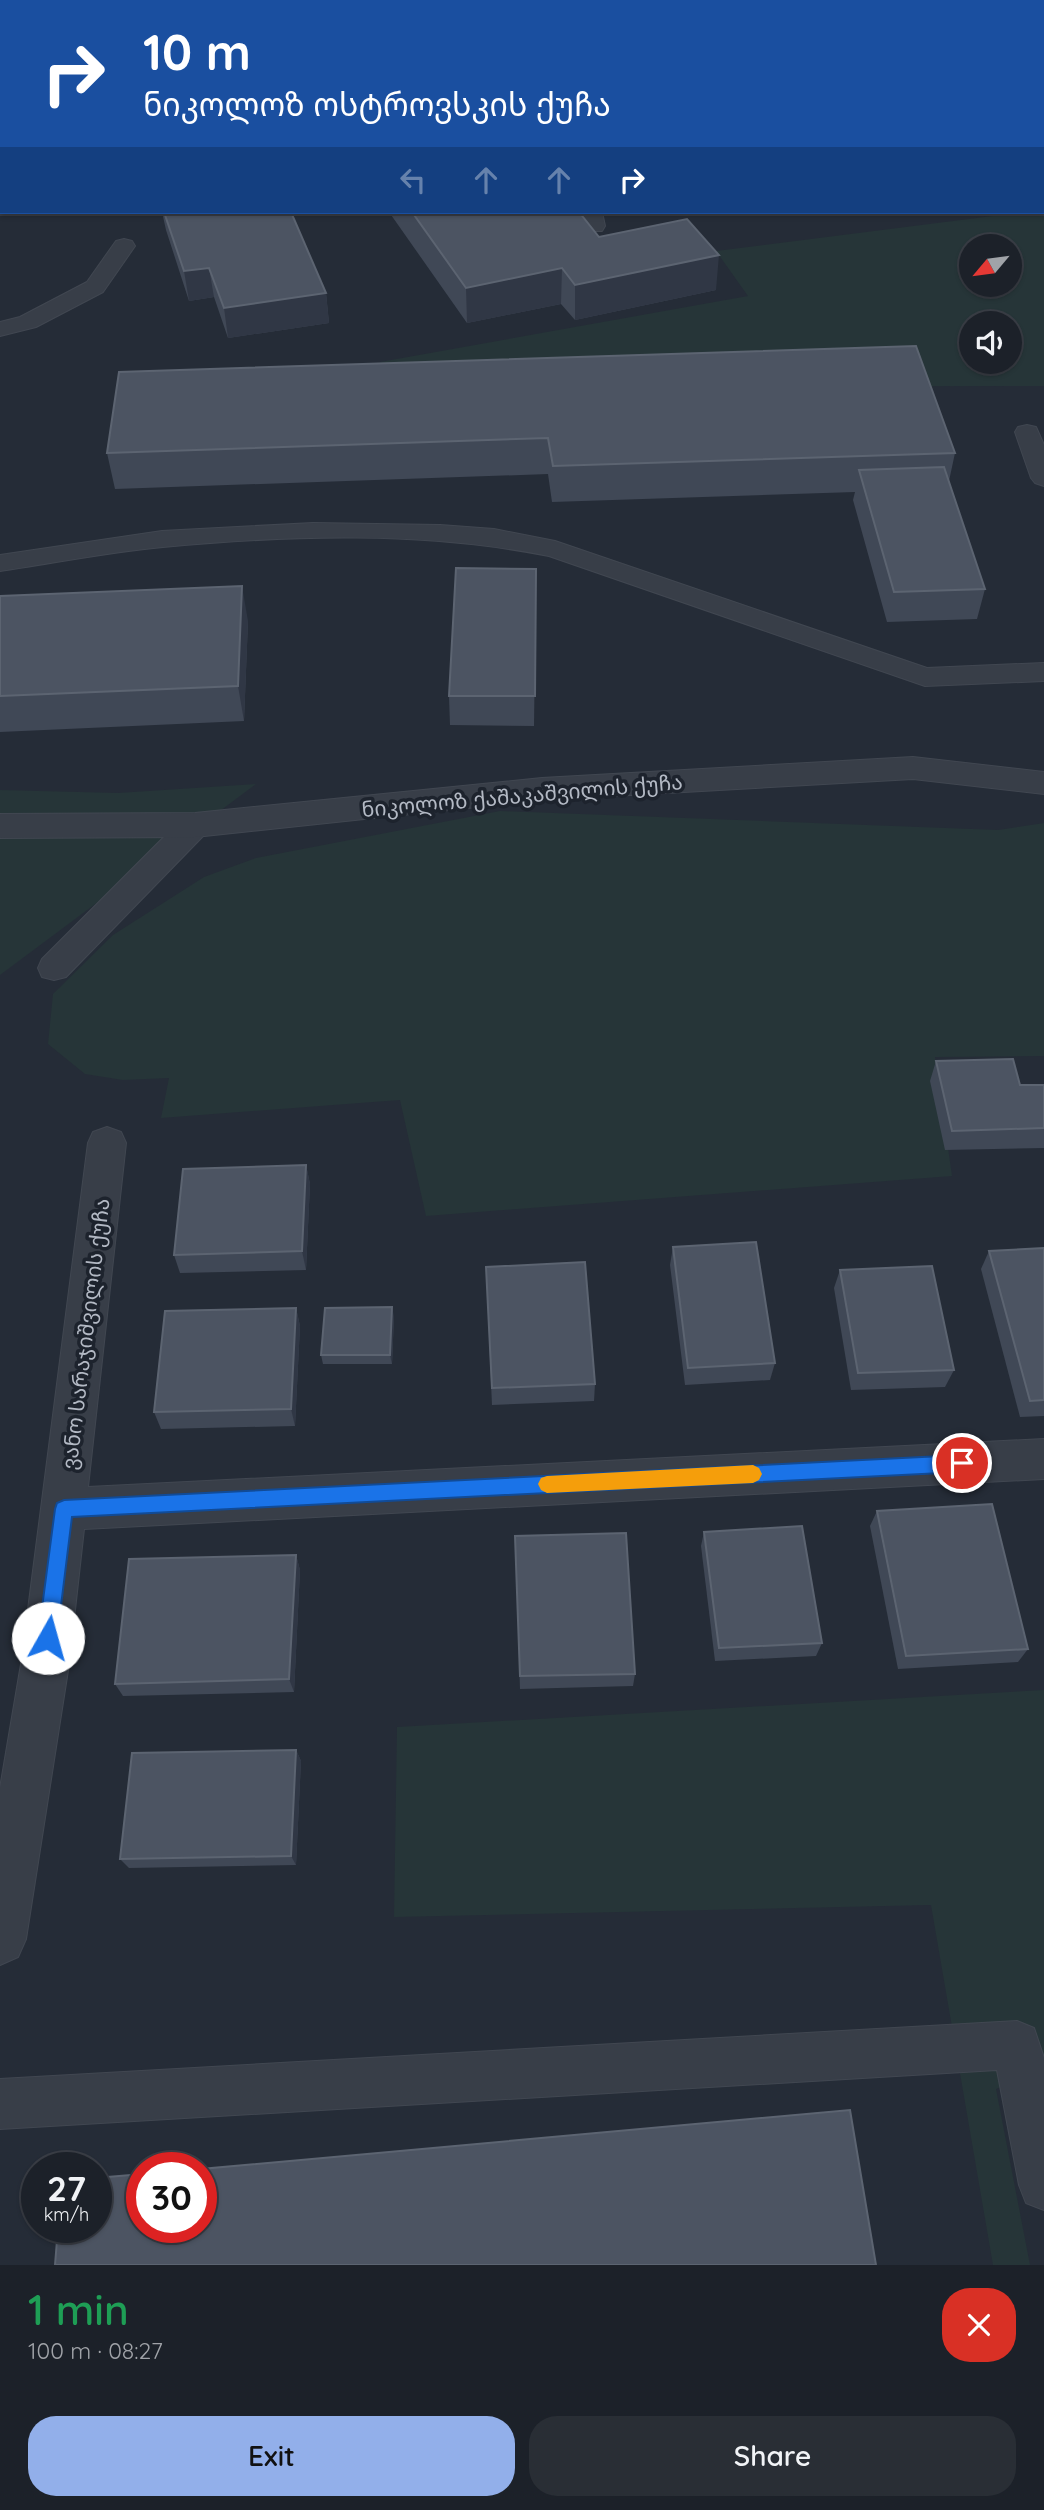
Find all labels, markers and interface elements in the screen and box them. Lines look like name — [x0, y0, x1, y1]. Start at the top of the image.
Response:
text: 10 m — [143, 21, 251, 82]
icon: right — [28, 28, 119, 119]
text: ნიკოლოზ ოსტროვსკის ქუჩა — [143, 84, 611, 124]
icon: left — [394, 161, 432, 199]
icon: ahead — [467, 161, 505, 199]
icon: ahead — [540, 161, 578, 199]
icon: right — [613, 161, 651, 199]
north arrow — [959, 234, 1022, 298]
map controls — [959, 234, 1022, 374]
button: sound — [959, 311, 1022, 374]
street label: ნიკოლოზ ქაშაკაშვილის ქუჩა — [360, 768, 684, 823]
street label: ვანო სარაჯიშვილის ქუჩა — [55, 1197, 116, 1471]
pin — [932, 1433, 992, 1493]
icon: arrive — [943, 1444, 981, 1482]
position arrow — [11, 1601, 85, 1675]
speed limit sign: 30 — [126, 2152, 217, 2243]
text: 27 — [47, 2166, 86, 2210]
text: km/h — [44, 2203, 89, 2226]
text: 1 min — [28, 2283, 129, 2336]
button: close — [942, 2288, 1016, 2362]
text: 100 m · 08:27 — [28, 2336, 163, 2365]
button: Exit — [28, 2416, 515, 2496]
button: Share — [529, 2416, 1016, 2496]

